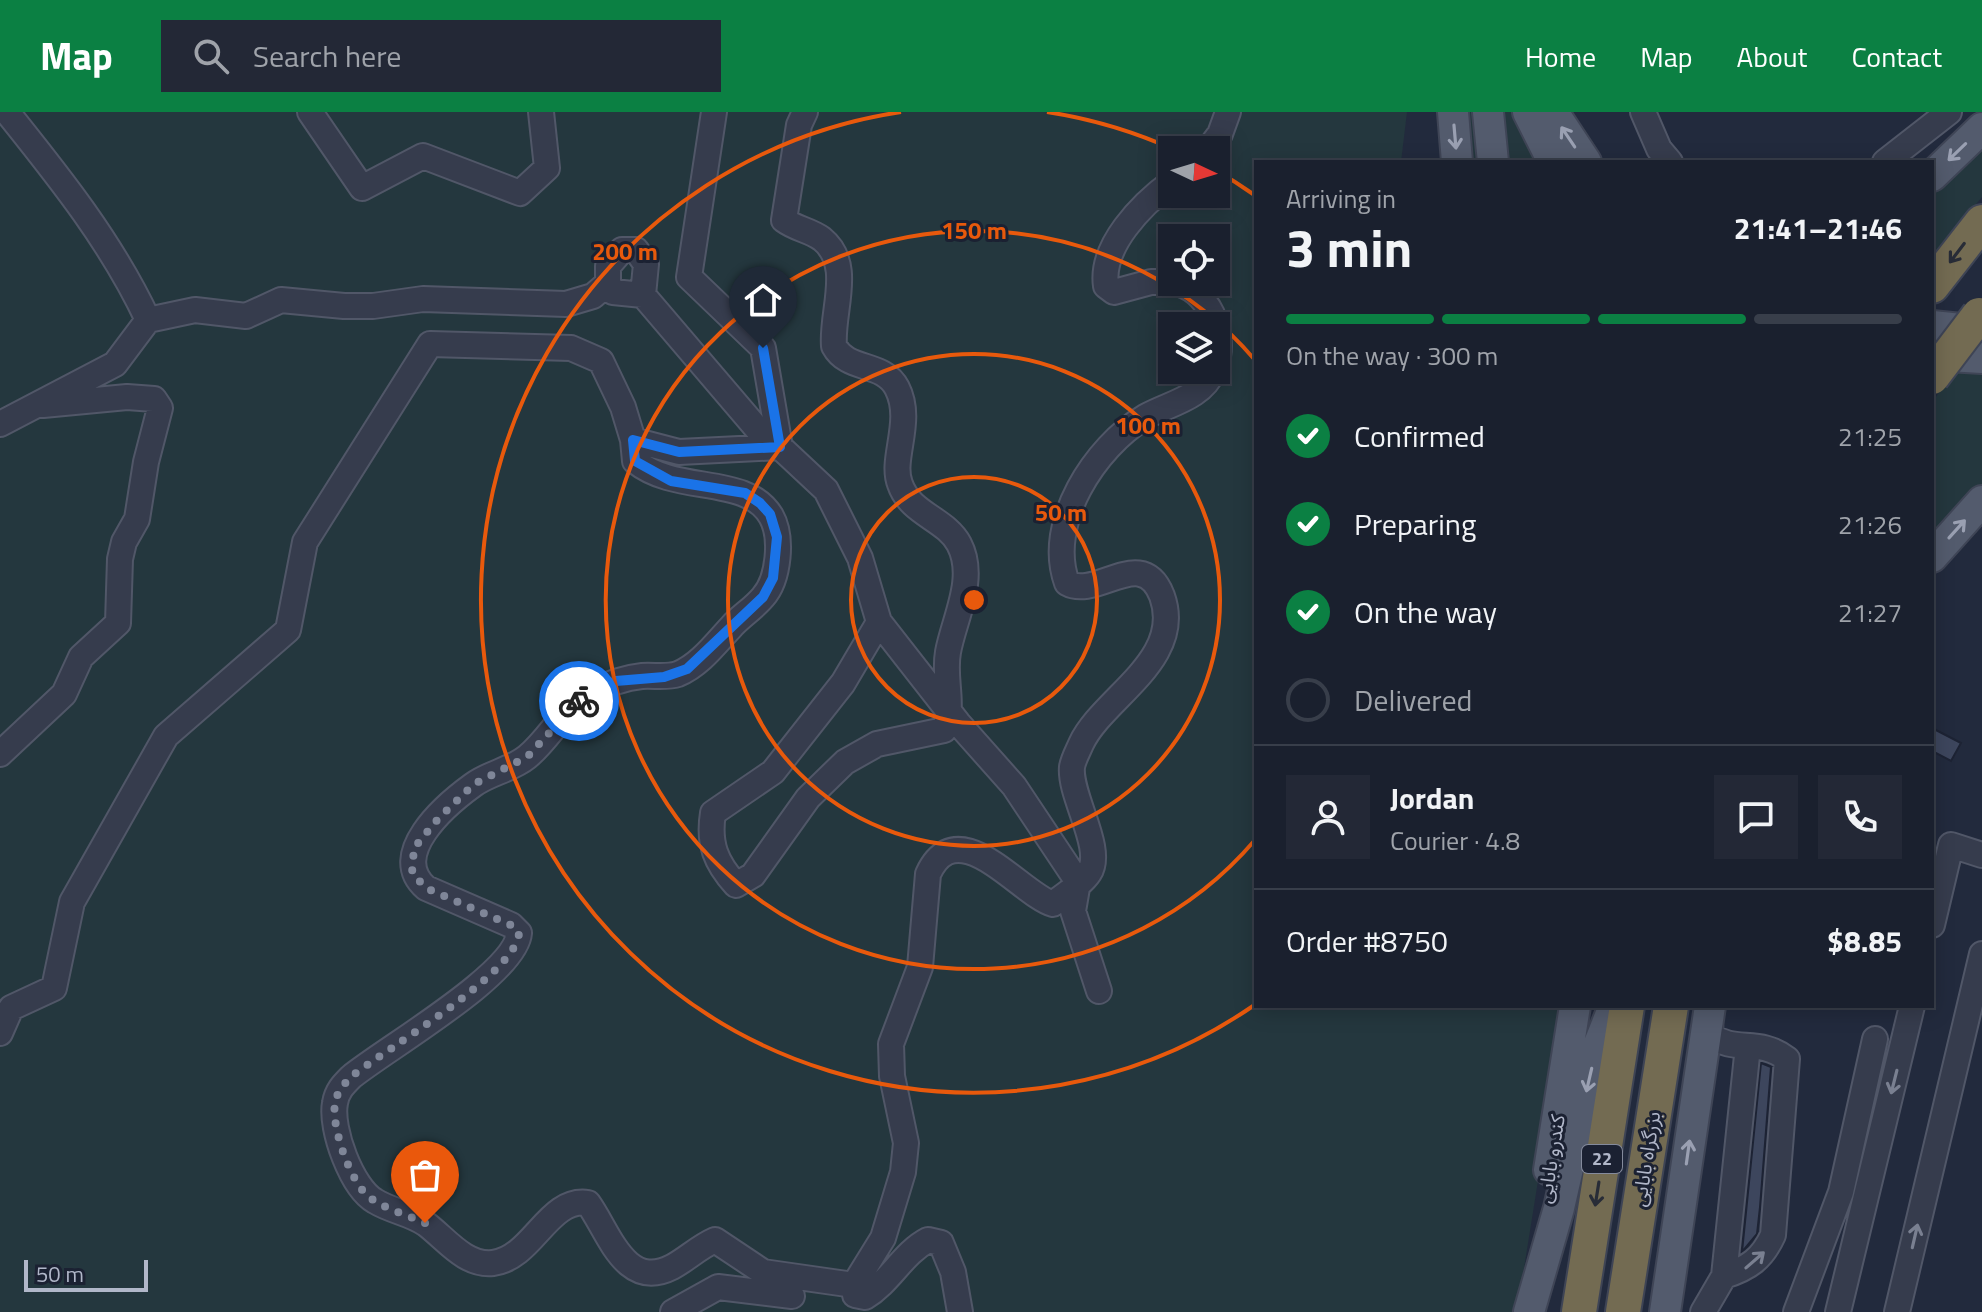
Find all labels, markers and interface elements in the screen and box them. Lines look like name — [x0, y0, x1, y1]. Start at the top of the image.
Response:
search box — [161, 20, 721, 92]
text: Map — [40, 27, 113, 85]
text: Search here — [253, 33, 402, 79]
icon: search — [189, 34, 233, 78]
text: Home — [1525, 35, 1596, 78]
text: Map — [1640, 35, 1693, 78]
text: About — [1737, 35, 1807, 78]
text: Contact — [1851, 35, 1942, 78]
one-way arrow — [1448, 123, 1463, 150]
one-way arrow — [1560, 127, 1577, 149]
north arrow — [1158, 136, 1230, 208]
map controls — [1158, 136, 1230, 384]
one-way arrow — [1947, 142, 1967, 161]
text: Arriving in — [1286, 179, 1396, 218]
text: 21:41–21:46 — [1734, 205, 1902, 251]
text: 3 min — [1286, 208, 1412, 287]
text: 150 m — [941, 212, 1007, 248]
button: locate — [1158, 224, 1230, 296]
text: 200 m — [592, 233, 658, 269]
one-way arrow — [1948, 242, 1965, 264]
pin — [729, 266, 797, 348]
icon: home — [741, 278, 785, 322]
button: layers — [1158, 312, 1230, 384]
text: On the way · 300 m — [1286, 336, 1498, 375]
text: 100 m — [1115, 407, 1181, 443]
text: Confirmed — [1354, 413, 1485, 459]
icon: check — [1286, 414, 1330, 458]
text: 21:25 — [1838, 417, 1902, 456]
text: 50 m — [1035, 494, 1087, 530]
text: Preparing — [1354, 501, 1476, 547]
icon: check — [1286, 502, 1330, 546]
text: 21:26 — [1838, 505, 1902, 544]
one-way arrow — [1947, 519, 1966, 540]
centre of rings — [960, 586, 988, 614]
text: On the way — [1354, 589, 1497, 635]
icon: check — [1286, 590, 1330, 634]
text: 21:27 — [1838, 593, 1902, 632]
courier — [539, 661, 619, 741]
text: Delivered — [1354, 677, 1472, 723]
icon: bike — [557, 679, 601, 723]
button: person — [1286, 775, 1370, 859]
text: Jordan — [1390, 775, 1474, 821]
button: chat — [1714, 775, 1798, 859]
button: phone — [1818, 775, 1902, 859]
text: Courier · 4.8 — [1390, 821, 1520, 860]
text: Order #8750 — [1286, 918, 1448, 964]
text: $8.85 — [1827, 918, 1902, 964]
one-way arrow — [1580, 1066, 1595, 1092]
one-way arrow — [1886, 1068, 1901, 1094]
street label: بزرگراه بابایی — [1623, 1109, 1668, 1209]
street label: کندرو بابایی — [1528, 1112, 1573, 1206]
one-way arrow — [1681, 1140, 1696, 1165]
pin — [391, 1141, 459, 1223]
road number: 22 — [1582, 1145, 1622, 1173]
icon: bag — [403, 1153, 447, 1197]
one-way arrow — [1589, 1180, 1604, 1206]
one-way arrow — [1908, 1224, 1923, 1249]
one-way arrow — [1745, 1251, 1765, 1269]
scale bar — [24, 1256, 148, 1292]
text: 50 m — [36, 1257, 84, 1291]

